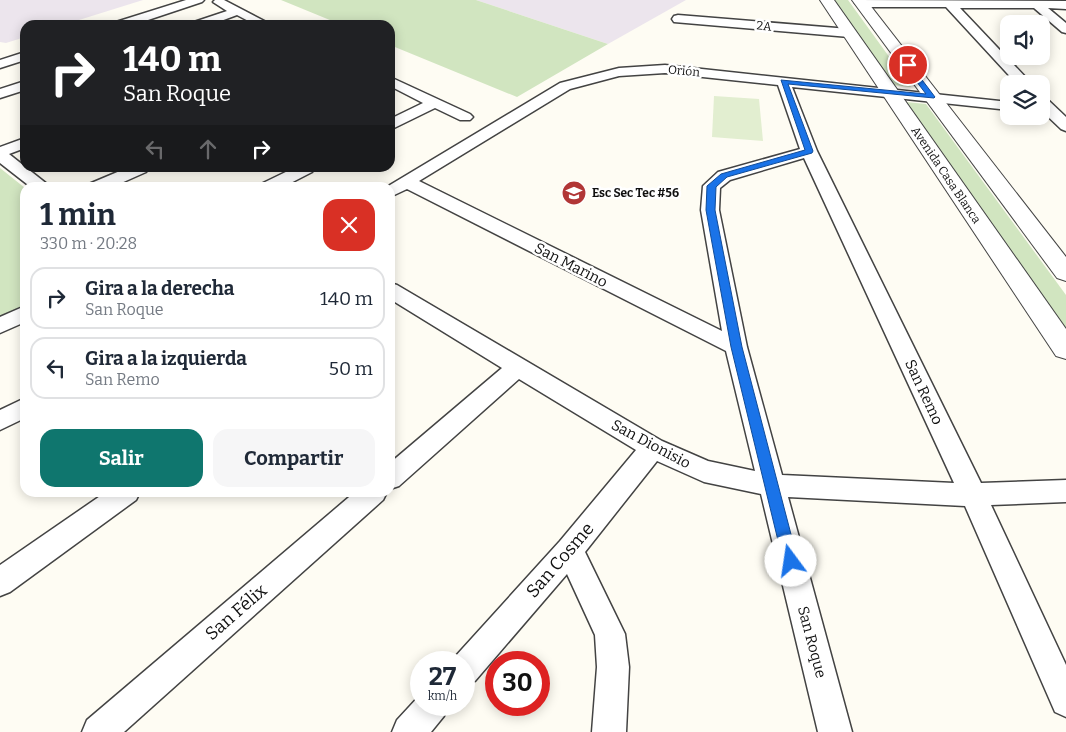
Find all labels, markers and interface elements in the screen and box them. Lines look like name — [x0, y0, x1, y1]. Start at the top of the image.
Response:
map controls — [1000, 15, 1050, 125]
button: sound — [1000, 15, 1050, 65]
street label: 2A — [756, 18, 773, 34]
text: 140 m — [123, 38, 221, 80]
icon: right — [40, 40, 105, 105]
pin — [887, 44, 929, 86]
icon: arrive — [894, 51, 922, 79]
street label: Orión — [667, 63, 701, 79]
button: layers — [1000, 75, 1050, 125]
text: San Roque — [123, 80, 231, 107]
street label: Avenida Casa Blanca — [908, 124, 984, 227]
icon: left — [141, 135, 169, 163]
icon: ahead — [194, 135, 222, 163]
icon: right — [247, 135, 275, 163]
school or university icon: Esc Sec Tec #56 — [561, 180, 587, 206]
place label: Esc Sec Tec #56 — [592, 186, 679, 200]
text: 1 min — [40, 197, 116, 233]
button: close — [323, 199, 375, 251]
text: 330 m · 20:28 — [40, 234, 137, 253]
street label: San Marino — [531, 239, 611, 291]
text: Gira a la derecha — [85, 277, 234, 300]
icon: right — [42, 284, 70, 312]
text: 140 m — [320, 287, 373, 310]
text: San Roque — [85, 300, 164, 319]
text: Gira a la izquierda — [85, 347, 247, 370]
icon: left — [42, 354, 70, 382]
street label: San Remo — [901, 356, 947, 428]
text: 50 m — [329, 357, 373, 380]
text: San Remo — [85, 370, 160, 389]
street label: San Dionisio — [608, 416, 694, 472]
button: Salir — [40, 429, 203, 487]
button: Compartir — [213, 429, 375, 487]
street label: San Cosme — [521, 518, 599, 602]
position arrow — [764, 534, 816, 586]
street label: San Félix — [201, 579, 271, 645]
street label: San Roque — [794, 604, 830, 680]
speed limit sign: 30 — [485, 651, 550, 716]
text: 27 — [429, 662, 456, 692]
text: km/h — [428, 689, 457, 703]

